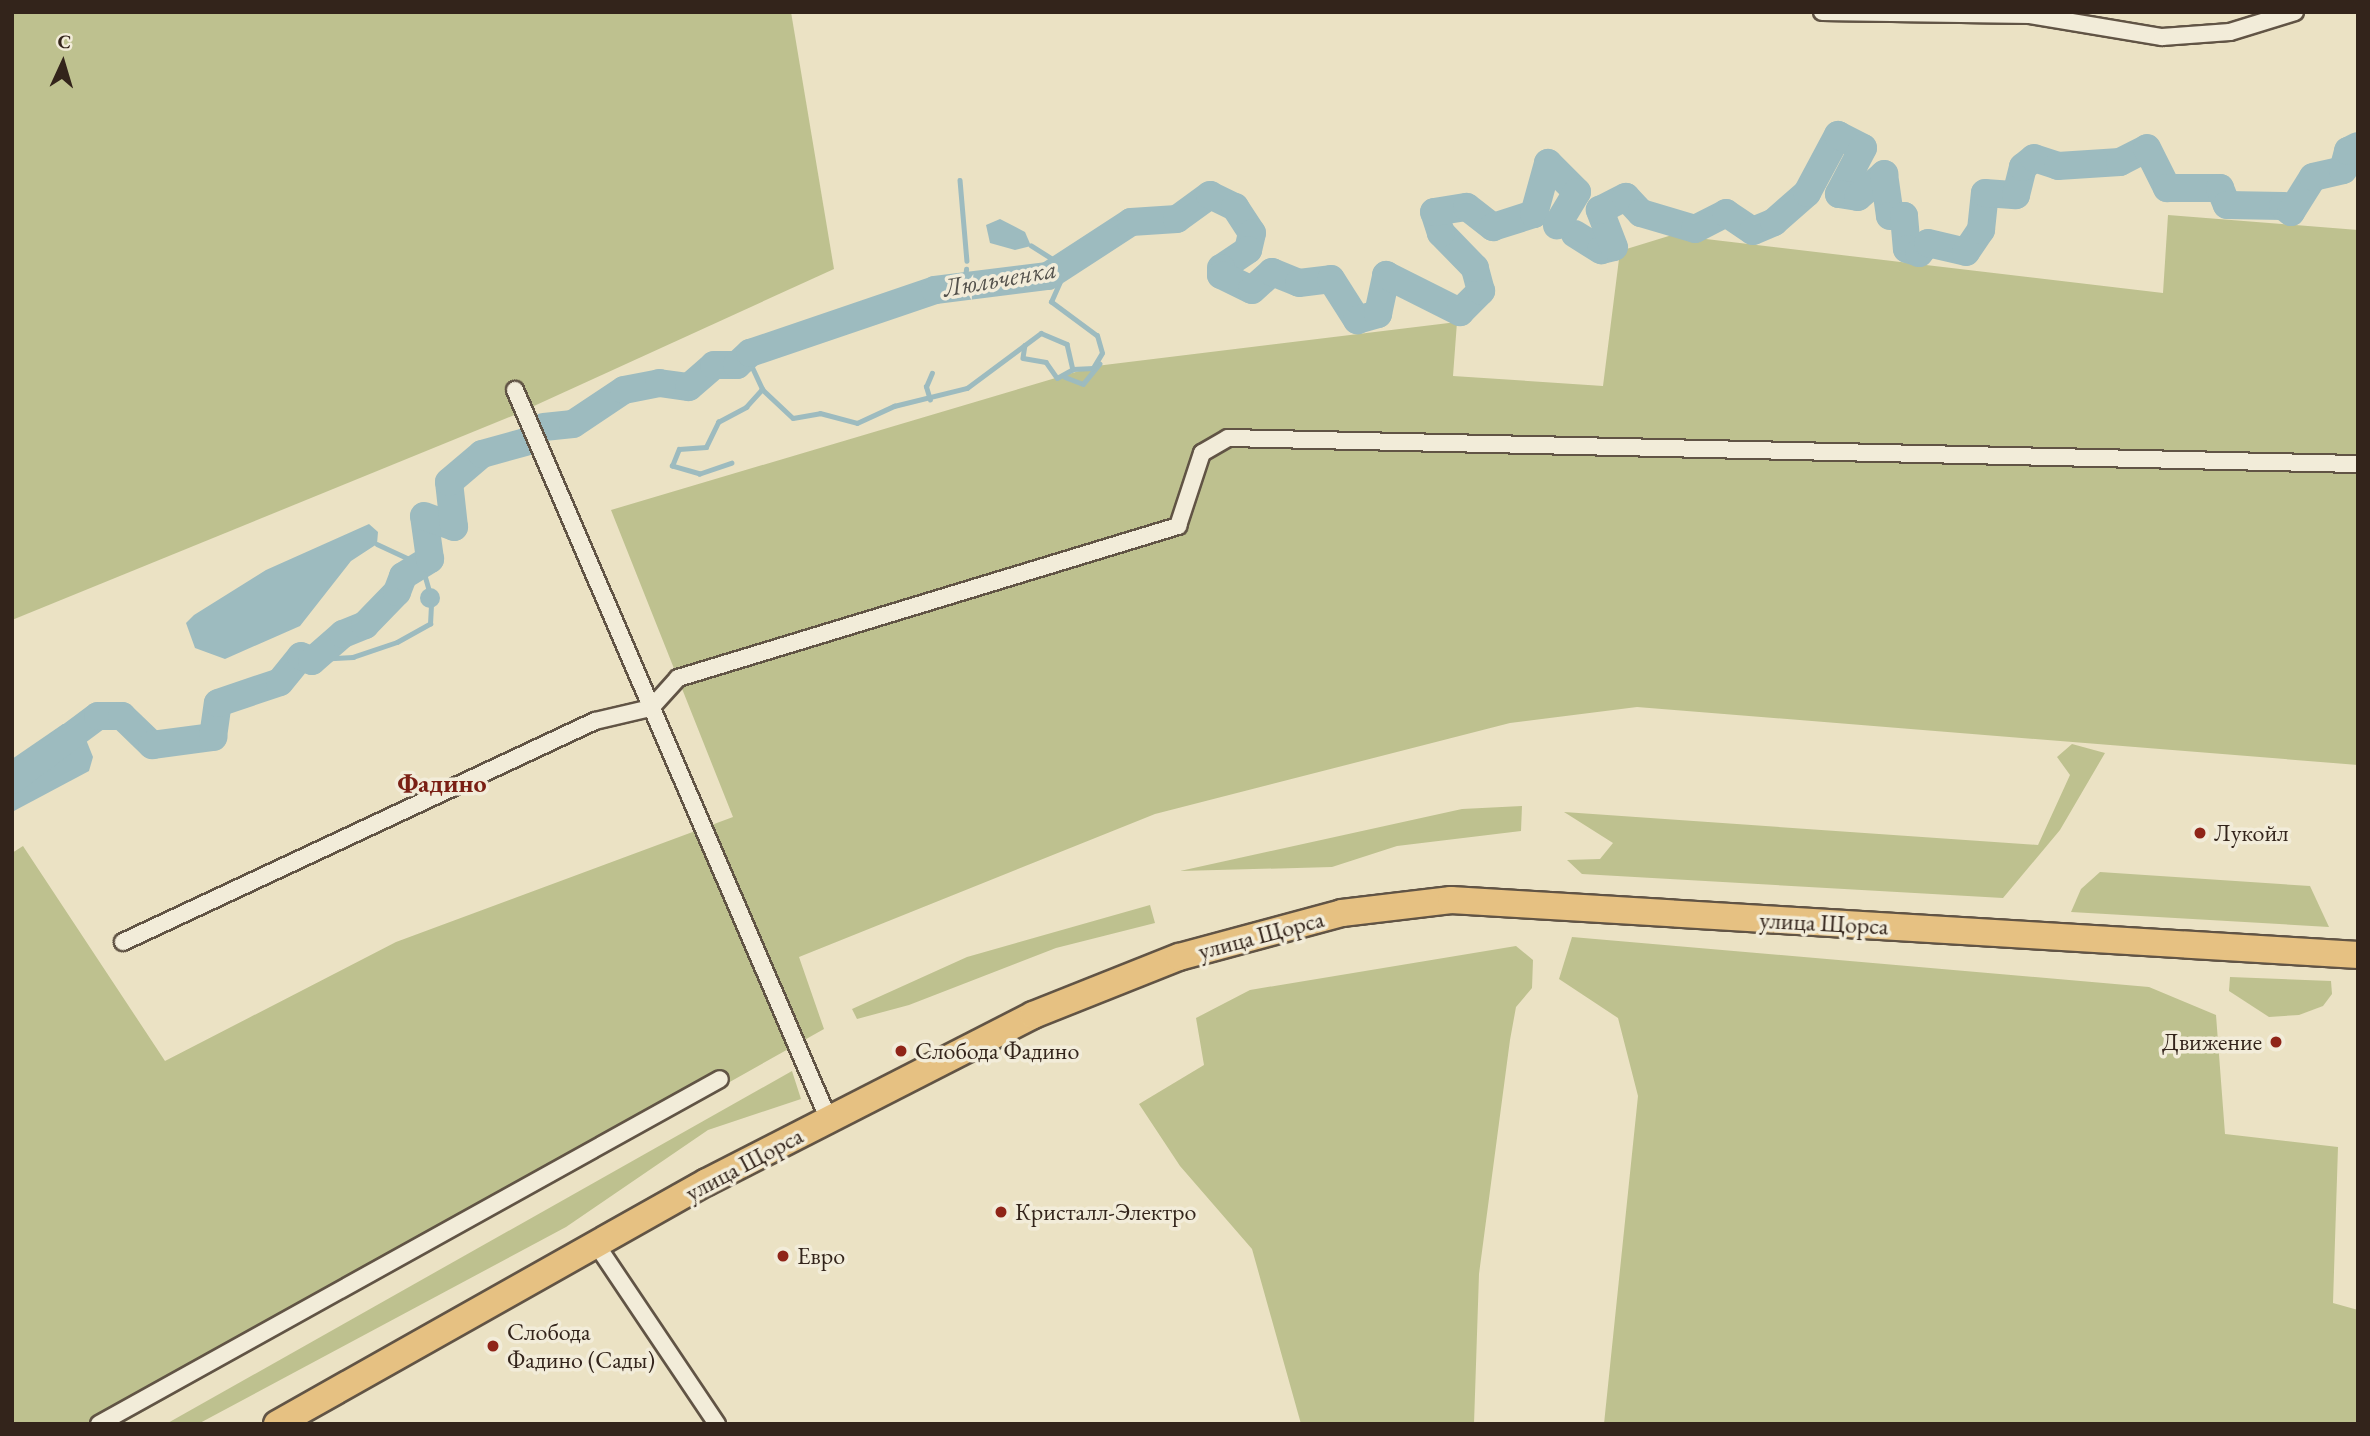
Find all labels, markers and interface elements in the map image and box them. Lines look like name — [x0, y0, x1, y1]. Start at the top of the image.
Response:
north arrow — [28, 28, 98, 98]
text: С — [57, 29, 72, 54]
water label: Люльченка — [941, 254, 1059, 304]
district label: Фадино — [397, 768, 487, 800]
place label: Лукойл — [2214, 819, 2289, 847]
marker: Лукойл — [2192, 825, 2208, 841]
street label: улица Щорса — [1195, 904, 1327, 966]
street label: улица Щорса — [1759, 905, 1889, 941]
place label: Движение — [2162, 1028, 2262, 1056]
marker: Движение — [2268, 1034, 2284, 1050]
place label: Слобода Фадино — [915, 1037, 1079, 1065]
marker: Слобода Фадино — [893, 1043, 909, 1059]
street label: улица Щорса — [680, 1121, 808, 1207]
place label: Кристалл-Электро — [1015, 1198, 1196, 1226]
marker: Кристалл-Электро — [993, 1204, 1009, 1220]
place label: Евро — [797, 1242, 845, 1270]
marker: Евро — [775, 1248, 791, 1264]
place label: Слобода Фадино (Сады) — [507, 1318, 655, 1374]
marker: Слобода Фадино (Сады) — [485, 1338, 501, 1354]

